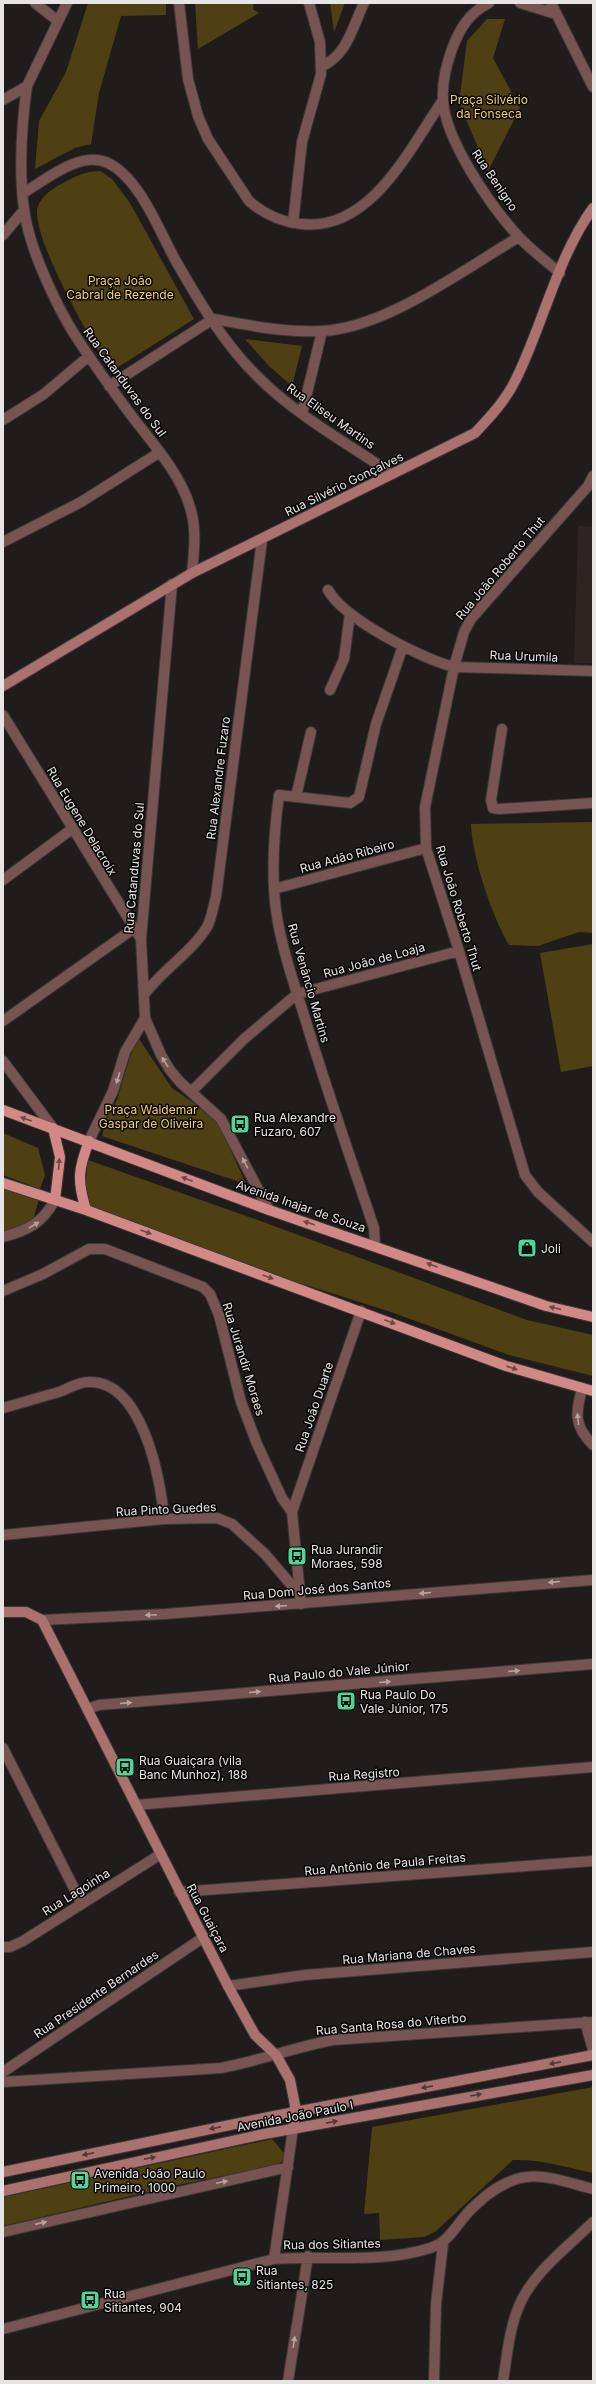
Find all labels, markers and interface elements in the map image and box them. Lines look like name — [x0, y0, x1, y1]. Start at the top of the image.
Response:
park label: Praça Silvério da Fonseca — [450, 92, 528, 121]
street label: Rua Benigno — [469, 146, 521, 214]
park label: Praça João Cabral de Rezende — [66, 273, 174, 302]
street label: Rua Catanduvas do Sul — [80, 324, 170, 440]
street label: Rua Eliseu Martins — [284, 380, 378, 452]
street label: Rua Silvério Gonçalves — [282, 449, 406, 519]
street label: Rua João Roberto Thut — [452, 513, 548, 623]
street label: Rua Urumila — [489, 647, 559, 665]
street label: Rua Alexandre Fuzaro — [203, 716, 233, 840]
street label: Rua Eugene Delacroix — [44, 764, 121, 878]
street label: Rua Catanduvas do Sul — [121, 802, 147, 934]
street label: Rua Adão Ribeiro — [298, 836, 396, 876]
street label: Rua João Roberto Thut — [433, 843, 485, 973]
street label: Rua Venâncio Martins — [285, 922, 333, 1044]
street label: Rua João de Loaja — [322, 939, 426, 981]
one-way arrow — [162, 1056, 169, 1068]
one-way arrow — [115, 1073, 121, 1085]
park label: Praça Waldemar Gaspar de Oliveira — [99, 1102, 203, 1131]
place label: Rua Alexandre Fuzaro, 607 — [254, 1110, 336, 1139]
bus stop icon: Rua Alexandre Fuzaro, 607 — [229, 1113, 251, 1135]
one-way arrow — [19, 1115, 31, 1121]
one-way arrow — [242, 1157, 248, 1169]
one-way arrow — [56, 1158, 63, 1170]
one-way arrow — [181, 1175, 193, 1181]
street label: Avenida Inajar de Souza — [234, 1177, 368, 1235]
one-way arrow — [303, 1220, 315, 1226]
one-way arrow — [28, 1221, 40, 1228]
one-way arrow — [141, 1230, 153, 1236]
shop icon: Joli — [516, 1237, 538, 1259]
place label: Joli — [541, 1241, 561, 1256]
one-way arrow — [426, 1262, 438, 1268]
one-way arrow — [263, 1274, 275, 1280]
street label: Rua Jurandir Moraes — [220, 1300, 268, 1418]
one-way arrow — [549, 1305, 561, 1311]
one-way arrow — [385, 1319, 397, 1325]
street label: Rua João Duarte — [292, 1360, 336, 1454]
one-way arrow — [506, 1365, 518, 1371]
one-way arrow — [574, 1412, 581, 1425]
street label: Rua Pinto Guedes — [115, 1499, 217, 1519]
place label: Rua Jurandir Moraes, 598 — [311, 1542, 383, 1571]
bus stop icon: Rua Jurandir Moraes, 598 — [286, 1545, 308, 1567]
street label: Rua Dom José dos Santos — [242, 1575, 392, 1603]
one-way arrow — [548, 1579, 560, 1586]
one-way arrow — [419, 1590, 431, 1597]
one-way arrow — [275, 1602, 287, 1609]
one-way arrow — [145, 1611, 157, 1618]
street label: Rua Paulo do Vale Júnior — [268, 1658, 410, 1686]
one-way arrow — [508, 1667, 520, 1674]
one-way arrow — [379, 1678, 391, 1685]
place label: Rua Paulo Do Vale Júnior, 175 — [360, 1687, 448, 1716]
one-way arrow — [249, 1689, 261, 1696]
bus stop icon: Rua Paulo Do Vale Júnior, 175 — [335, 1690, 357, 1712]
one-way arrow — [119, 1700, 132, 1707]
place label: Rua Guaiçara (vila Banc Munhoz), 188 — [139, 1753, 248, 1782]
bus stop icon: Rua Guaiçara (vila Banc Munhoz), 188 — [114, 1756, 136, 1778]
street label: Rua Registro — [328, 1764, 400, 1784]
street label: Rua Antônio de Paula Freitas — [304, 1849, 466, 1879]
street label: Rua Lagoinha — [39, 1865, 113, 1919]
street label: Rua Guaiçara — [184, 1881, 232, 1955]
street label: Rua Mariana de Chaves — [342, 1941, 476, 1967]
street label: Rua Presidente Bernardes — [31, 1947, 161, 2041]
street label: Rua Santa Rosa do Viterbo — [315, 2010, 467, 2038]
one-way arrow — [549, 2060, 561, 2066]
one-way arrow — [421, 2084, 433, 2090]
one-way arrow — [470, 2092, 483, 2098]
street label: Avenida João Paulo I — [236, 2097, 354, 2135]
one-way arrow — [326, 2118, 338, 2124]
one-way arrow — [209, 2125, 221, 2131]
one-way arrow — [82, 2151, 94, 2157]
one-way arrow — [144, 2154, 156, 2160]
place label: Avenida João Paulo Primeiro, 1000 — [94, 2166, 206, 2195]
bus stop icon: Avenida João Paulo Primeiro, 1000 — [69, 2169, 91, 2191]
one-way arrow — [216, 2178, 228, 2184]
one-way arrow — [35, 2220, 47, 2226]
street label: Rua dos Sitiantes — [283, 2236, 381, 2252]
place label: Rua Sitiantes, 825 — [256, 2263, 333, 2292]
bus stop icon: Rua Sitiantes, 825 — [231, 2266, 253, 2288]
place label: Rua Sitiantes, 904 — [104, 2286, 182, 2315]
bus stop icon: Rua Sitiantes, 904 — [79, 2289, 101, 2311]
one-way arrow — [291, 2336, 297, 2349]

